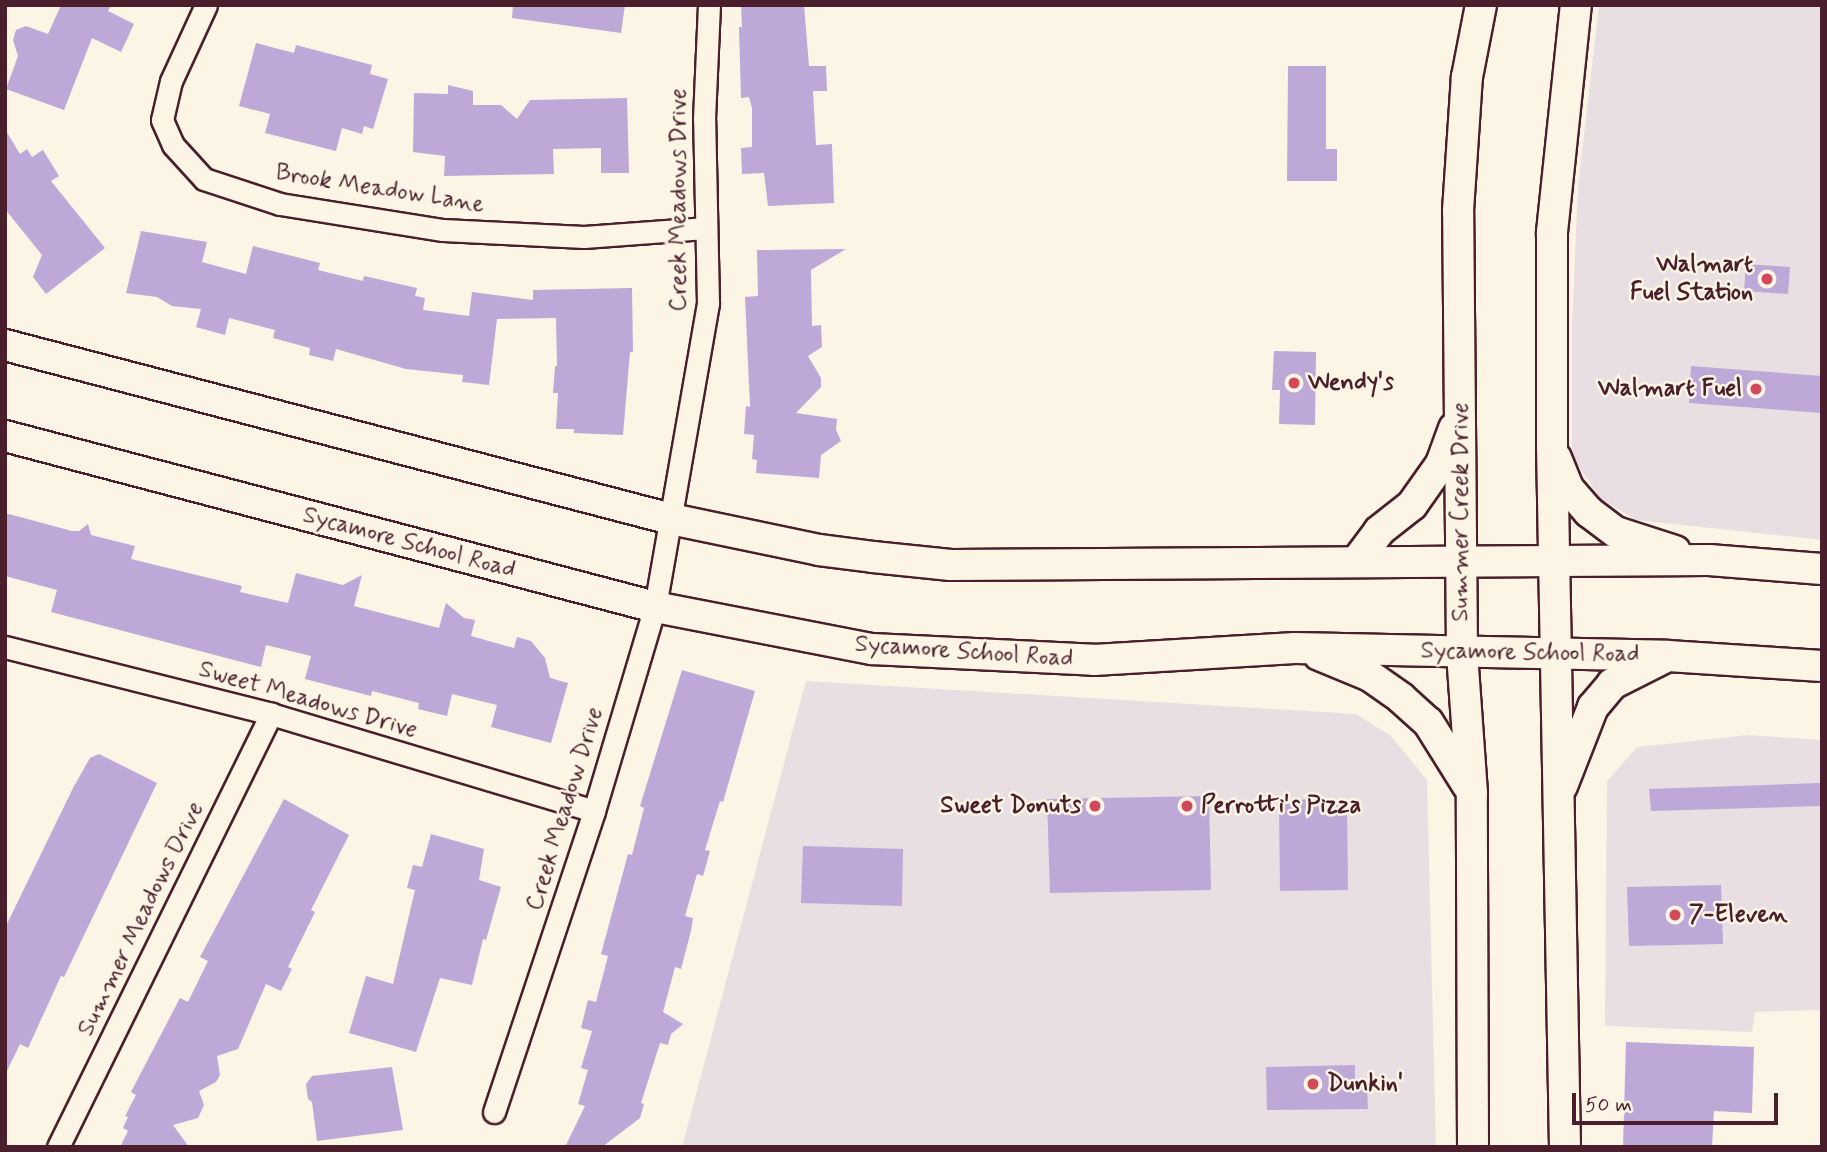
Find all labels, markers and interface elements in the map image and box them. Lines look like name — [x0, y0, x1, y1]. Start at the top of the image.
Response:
street label: Creek Meadows Drive — [665, 89, 693, 311]
street label: Brook Meadow Lane — [276, 159, 484, 219]
place label: Walmart Fuel Station — [1635, 251, 1753, 307]
marker: Walmart Fuel Station — [1759, 271, 1775, 287]
place label: Wendy's — [1308, 369, 1394, 397]
marker: Wendy's — [1286, 375, 1302, 391]
place label: Walmart Fuel — [1598, 375, 1742, 403]
marker: Walmart Fuel — [1748, 381, 1764, 397]
street label: Summer Creek Drive — [1447, 402, 1475, 622]
street label: Sycamore School Road — [299, 501, 519, 585]
street label: Sycamore School Road — [854, 630, 1074, 674]
street label: Sycamore School Road — [1420, 637, 1640, 669]
street label: Sweet Meadows Drive — [196, 655, 420, 745]
street label: Creek Meadow Drive — [520, 704, 610, 914]
place label: Sweet Donuts — [942, 792, 1081, 820]
place label: Perrotti's Pizza — [1201, 792, 1362, 820]
street label: Summer Meadows Drive — [72, 798, 210, 1040]
marker: Sweet Donuts — [1087, 798, 1103, 814]
marker: Perrotti's Pizza — [1179, 798, 1195, 814]
place label: 7-Eleven — [1689, 901, 1788, 929]
marker: 7-Eleven — [1667, 907, 1683, 923]
place label: Dunkin' — [1327, 1070, 1403, 1098]
marker: Dunkin' — [1305, 1076, 1321, 1092]
scale bar — [1575, 1078, 1782, 1122]
text: 50 m — [1585, 1091, 1632, 1119]

